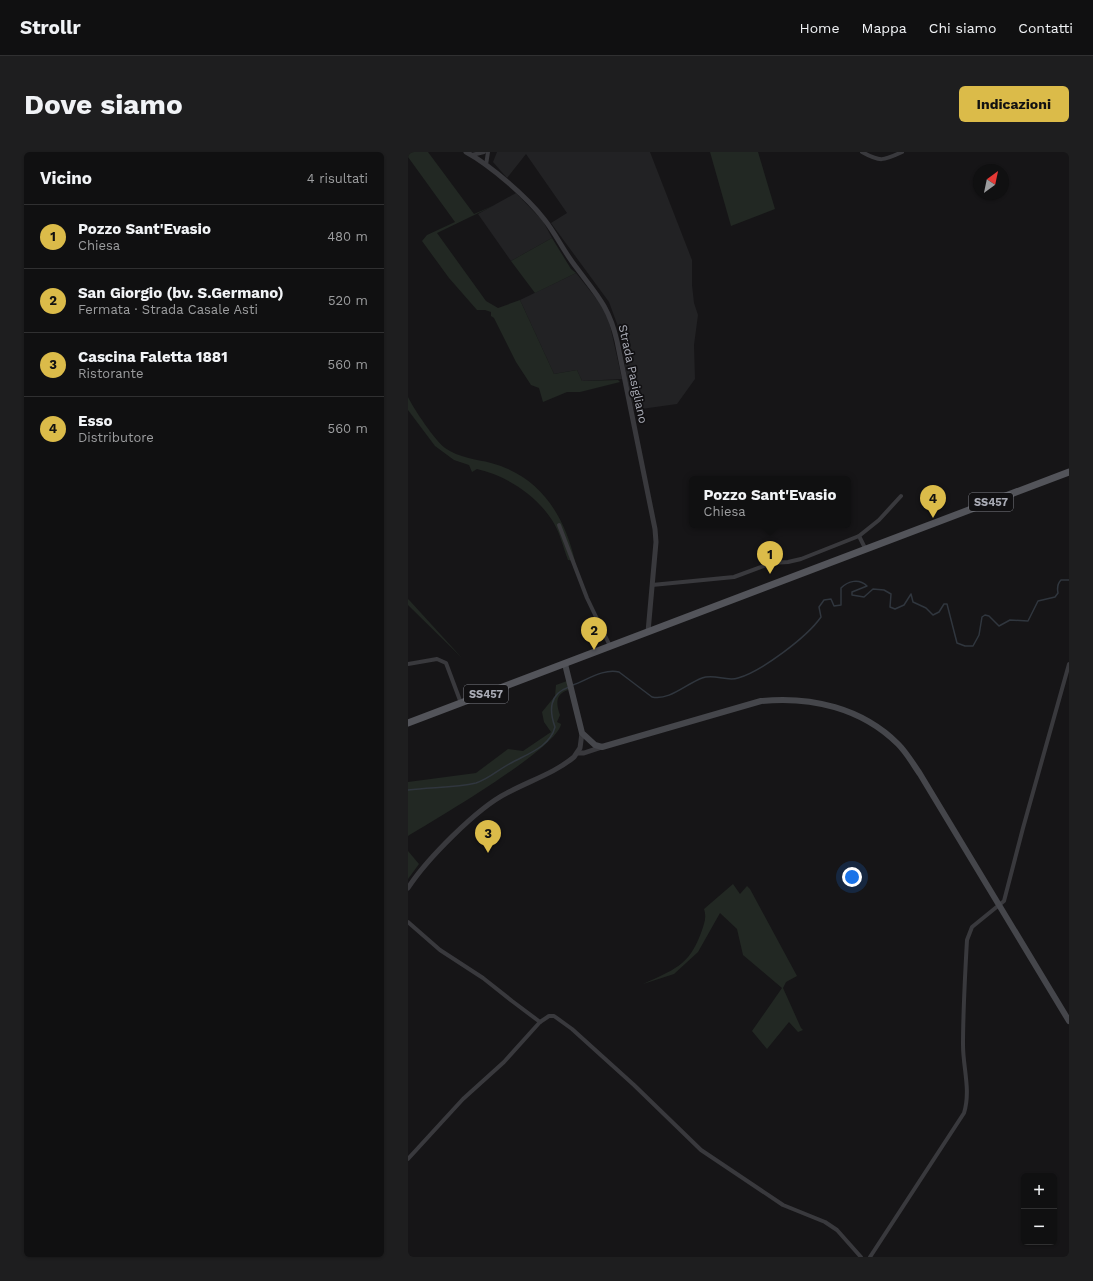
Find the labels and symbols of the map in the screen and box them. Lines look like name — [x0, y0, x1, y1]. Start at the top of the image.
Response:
north arrow — [973, 164, 1009, 200]
street label: Strada Pasigliano — [616, 323, 650, 425]
pin: 4 — [920, 485, 946, 518]
road number: SS457 — [969, 493, 1013, 511]
pin: 1 — [757, 541, 783, 574]
pin: 2 — [581, 617, 607, 650]
road number: SS457 — [464, 685, 508, 703]
pin: 3 — [475, 820, 501, 853]
your location — [842, 867, 862, 887]

